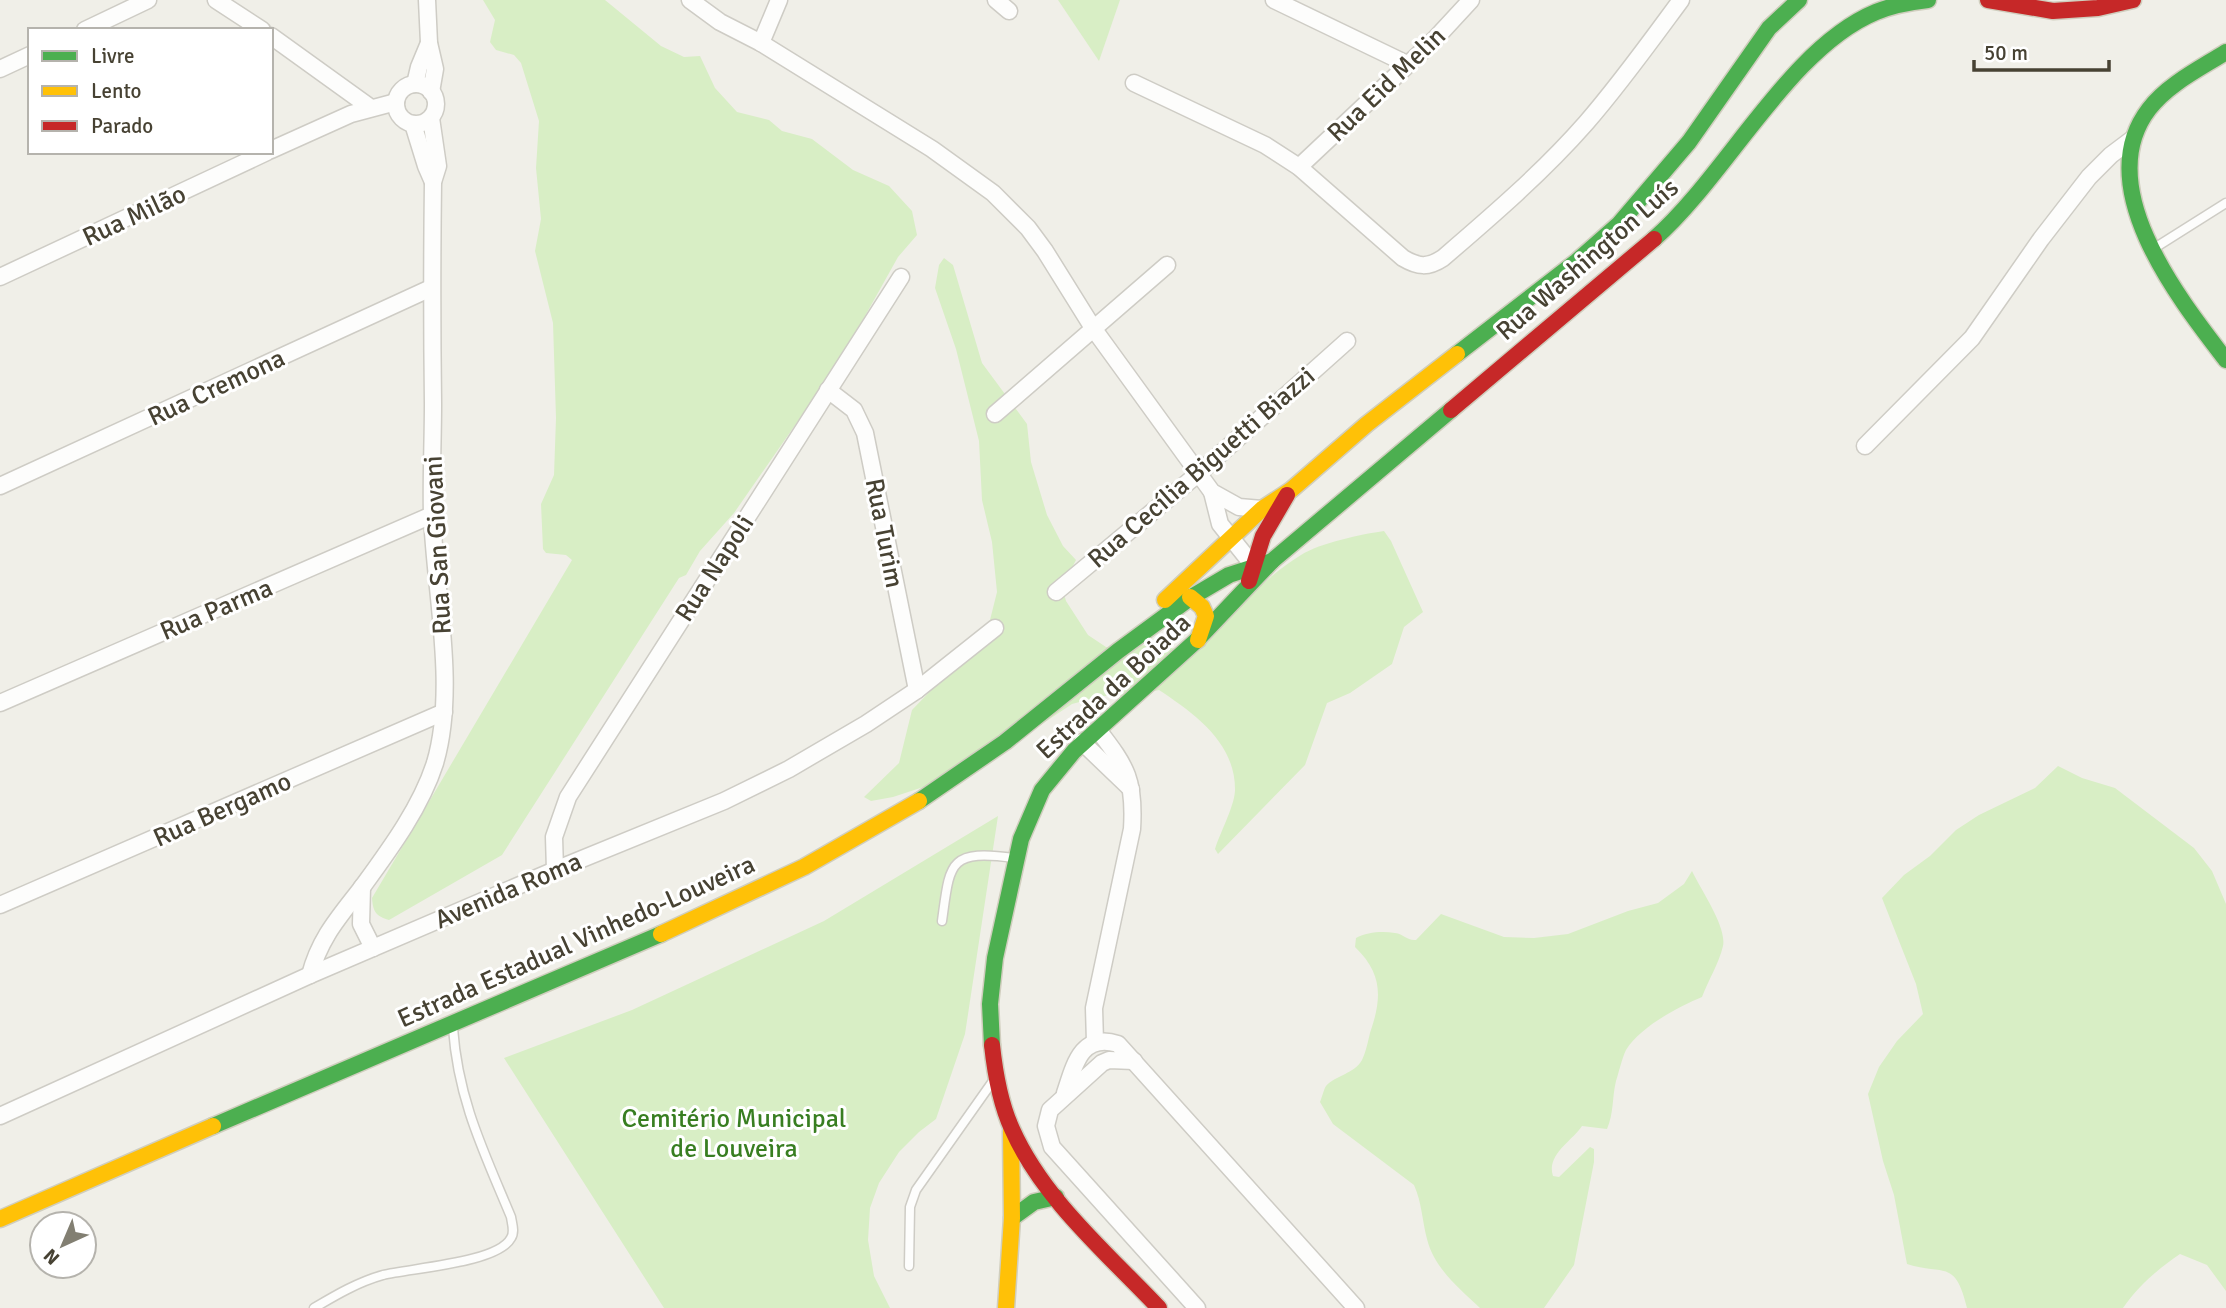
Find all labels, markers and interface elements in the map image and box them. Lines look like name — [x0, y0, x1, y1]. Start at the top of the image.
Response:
street label: Rua Eid Melin — [1321, 20, 1453, 149]
legend — [28, 28, 273, 154]
scale bar — [1974, 28, 2109, 72]
text: 50 m — [1984, 40, 2028, 66]
text: Livre — [91, 43, 134, 69]
text: Lento — [91, 78, 141, 104]
text: Parado — [91, 113, 153, 139]
street label: Rua Washington Luís — [1490, 172, 1685, 348]
street label: Rua Milão — [78, 178, 191, 254]
street label: Rua Cremona — [143, 342, 290, 434]
street label: Rua Cecília Biguetti Biazzi — [1081, 360, 1322, 575]
street label: Rua San Giovani — [417, 455, 459, 635]
street label: Rua Turim — [858, 476, 910, 591]
street label: Rua Napoli — [669, 509, 761, 628]
street label: Rua Parma — [155, 572, 277, 648]
street label: Estrada da Boiada — [1030, 607, 1197, 766]
street label: Rua Bergamo — [149, 765, 296, 855]
street label: Avenida Roma — [430, 846, 587, 936]
street label: Estrada Estadual Vinhedo-Louveira — [393, 848, 760, 1035]
park label: Cemitério Municipal de Louveira — [622, 1103, 846, 1165]
north arrow — [28, 1210, 98, 1280]
text: N — [39, 1243, 65, 1270]

